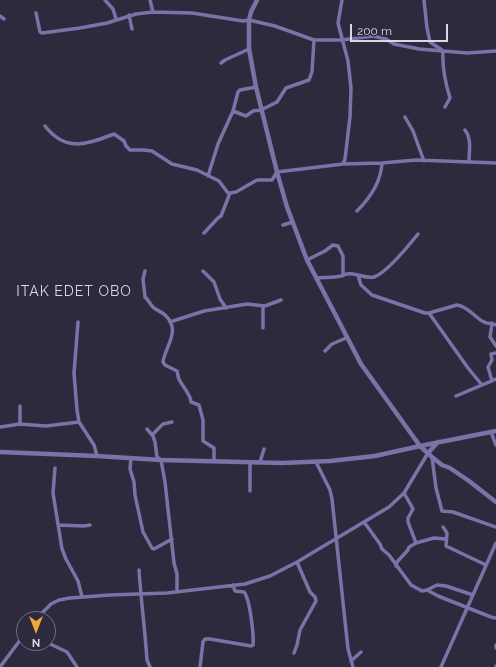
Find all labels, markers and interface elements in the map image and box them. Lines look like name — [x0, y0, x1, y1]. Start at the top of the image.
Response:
scale bar — [352, 16, 450, 42]
text: 200 m — [357, 24, 392, 38]
district label: ITAK EDET OBO — [16, 284, 132, 300]
north arrow — [16, 611, 56, 651]
text: N — [32, 636, 40, 649]

